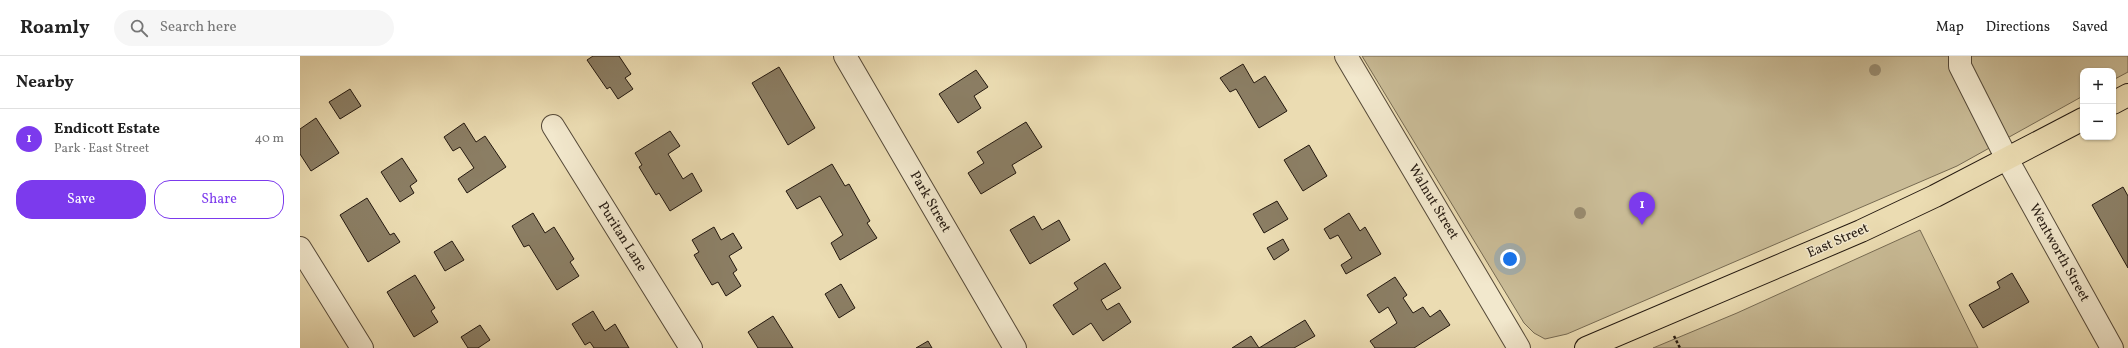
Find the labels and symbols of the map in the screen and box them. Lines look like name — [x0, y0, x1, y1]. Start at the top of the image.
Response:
street label: Walnut Street — [1403, 161, 1463, 243]
street label: Park Street — [905, 168, 955, 236]
pin: 1 — [1629, 192, 1655, 225]
street label: Puritan Lane — [593, 198, 651, 276]
street label: Wentworth Street — [2024, 200, 2094, 306]
street label: East Street — [1804, 219, 1872, 263]
your location — [1500, 249, 1520, 269]

